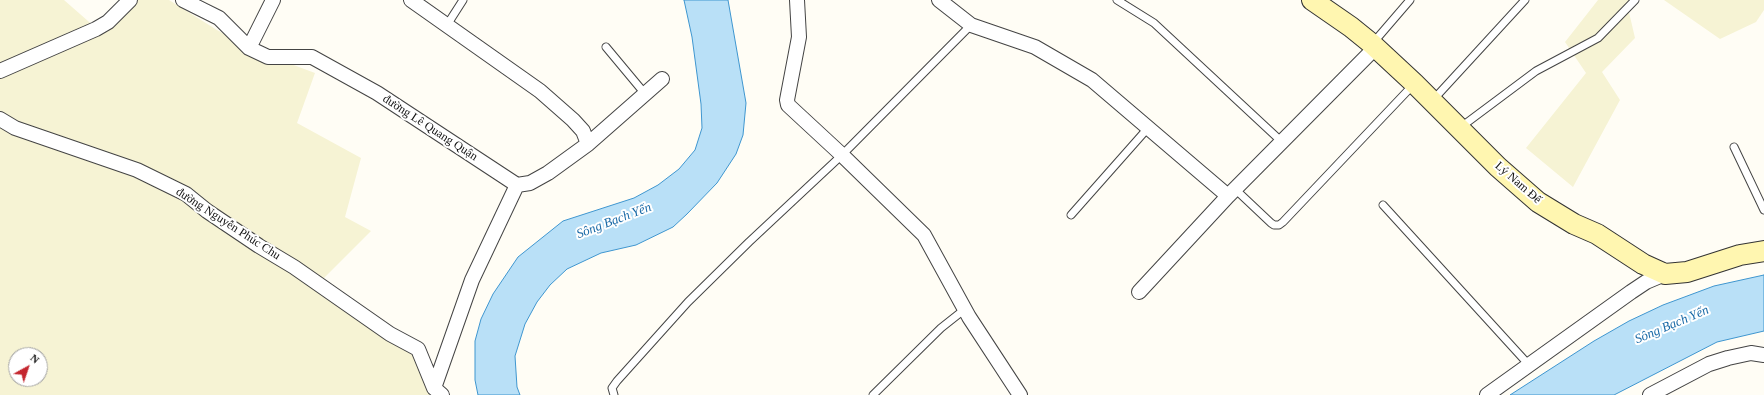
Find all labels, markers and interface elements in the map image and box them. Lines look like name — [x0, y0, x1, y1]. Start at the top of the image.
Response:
street label: đường Lê Quang Quận — [380, 92, 480, 164]
street label: Lý Nam Đế — [1492, 159, 1544, 207]
street label: đường Nguyễn Phúc Chu — [173, 185, 283, 263]
water label: Sông Bạch Yến — [574, 200, 654, 242]
water label: Sông Bạch Yến — [1633, 302, 1711, 348]
north arrow — [8, 347, 48, 387]
text: N — [28, 351, 42, 366]

